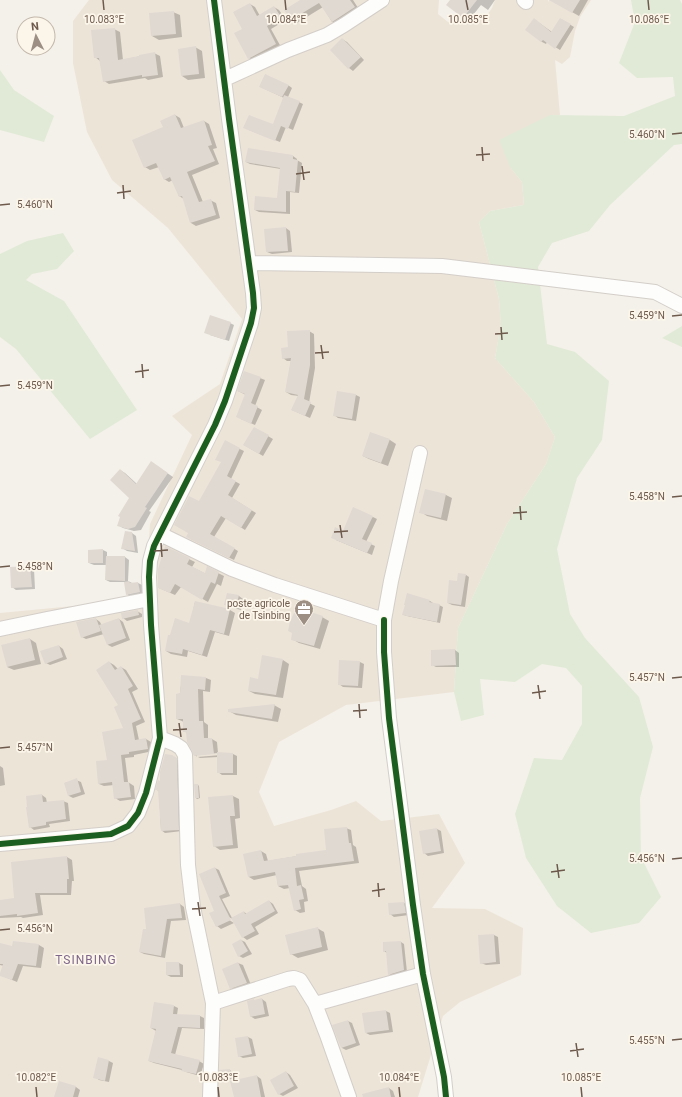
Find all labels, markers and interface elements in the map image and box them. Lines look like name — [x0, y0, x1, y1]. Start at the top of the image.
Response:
text: 10.083°E — [84, 14, 124, 25]
text: 10.084°E — [266, 14, 306, 25]
text: 10.085°E — [448, 14, 488, 25]
text: 10.086°E — [629, 14, 669, 25]
north arrow — [16, 16, 56, 56]
text: N — [30, 20, 40, 33]
text: 5.460°N — [629, 129, 665, 140]
text: 5.460°N — [17, 199, 53, 210]
text: 5.459°N — [629, 310, 665, 321]
text: 5.459°N — [17, 380, 53, 391]
text: 5.458°N — [629, 491, 665, 502]
text: 5.458°N — [17, 561, 53, 572]
place label: poste agricole de Tsinbing — [227, 598, 290, 621]
office icon: poste agricole de Tsinbing — [293, 598, 315, 626]
text: 5.457°N — [629, 672, 665, 683]
text: 5.457°N — [17, 742, 53, 753]
text: 5.456°N — [629, 853, 665, 864]
text: 5.456°N — [17, 923, 53, 934]
district label: TSINBING — [55, 953, 117, 967]
text: 5.455°N — [629, 1035, 665, 1046]
text: 10.082°E — [16, 1072, 56, 1083]
text: 10.083°E — [198, 1072, 238, 1083]
text: 10.084°E — [379, 1072, 419, 1083]
text: 10.085°E — [561, 1072, 601, 1083]

